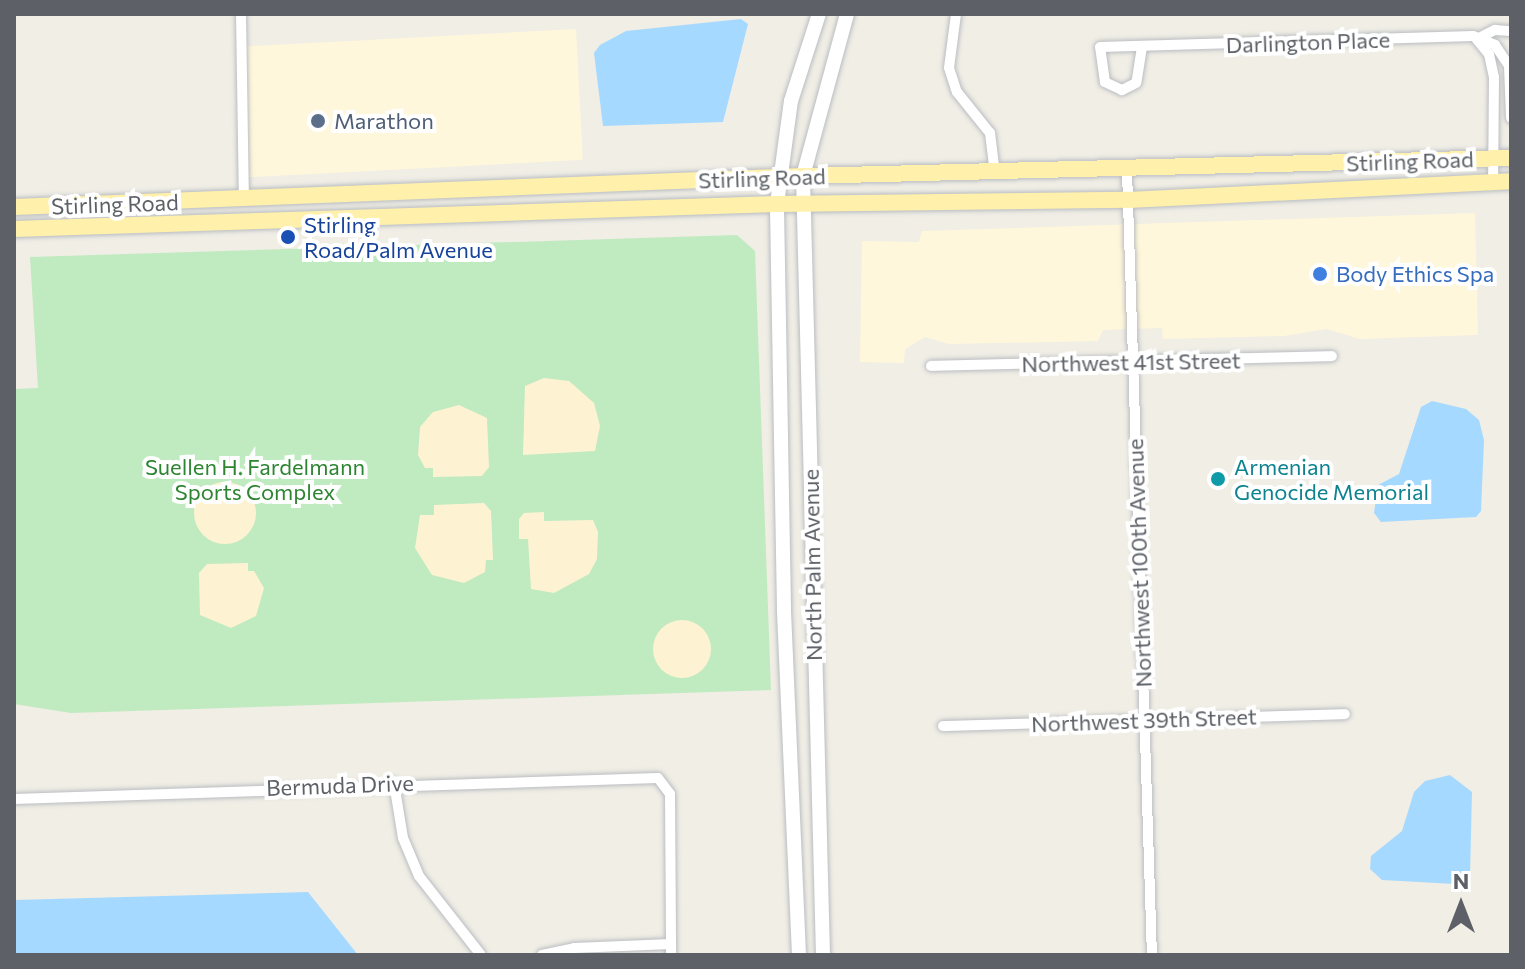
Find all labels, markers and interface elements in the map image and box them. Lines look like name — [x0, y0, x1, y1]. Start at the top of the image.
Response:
street label: Darlington Place — [1225, 26, 1391, 58]
place label: Marathon — [334, 108, 434, 134]
marker: Marathon — [309, 112, 327, 130]
street label: Stirling Road — [1346, 146, 1474, 176]
street label: Stirling Road — [698, 163, 826, 193]
street label: Stirling Road — [51, 189, 179, 219]
place label: Stirling Road/Palm Avenue — [304, 211, 493, 262]
marker: Stirling Road/Palm Avenue — [279, 228, 297, 246]
place label: Body Ethics Spa — [1336, 261, 1494, 287]
marker: Body Ethics Spa — [1311, 265, 1329, 283]
street label: Northwest 41st Street — [1021, 347, 1241, 377]
street label: Northwest 100th Avenue — [1121, 438, 1157, 688]
park label: Suellen H. Fardelmann Sports Complex — [145, 453, 365, 504]
place label: Armenian Genocide Memorial — [1234, 453, 1429, 504]
street label: North Palm Avenue — [797, 469, 827, 661]
marker: Armenian Genocide Memorial — [1209, 470, 1227, 488]
street label: Northwest 39th Street — [1031, 703, 1257, 737]
street label: Bermuda Drive — [266, 769, 414, 801]
north arrow — [1421, 865, 1501, 945]
text: N — [1453, 867, 1469, 894]

